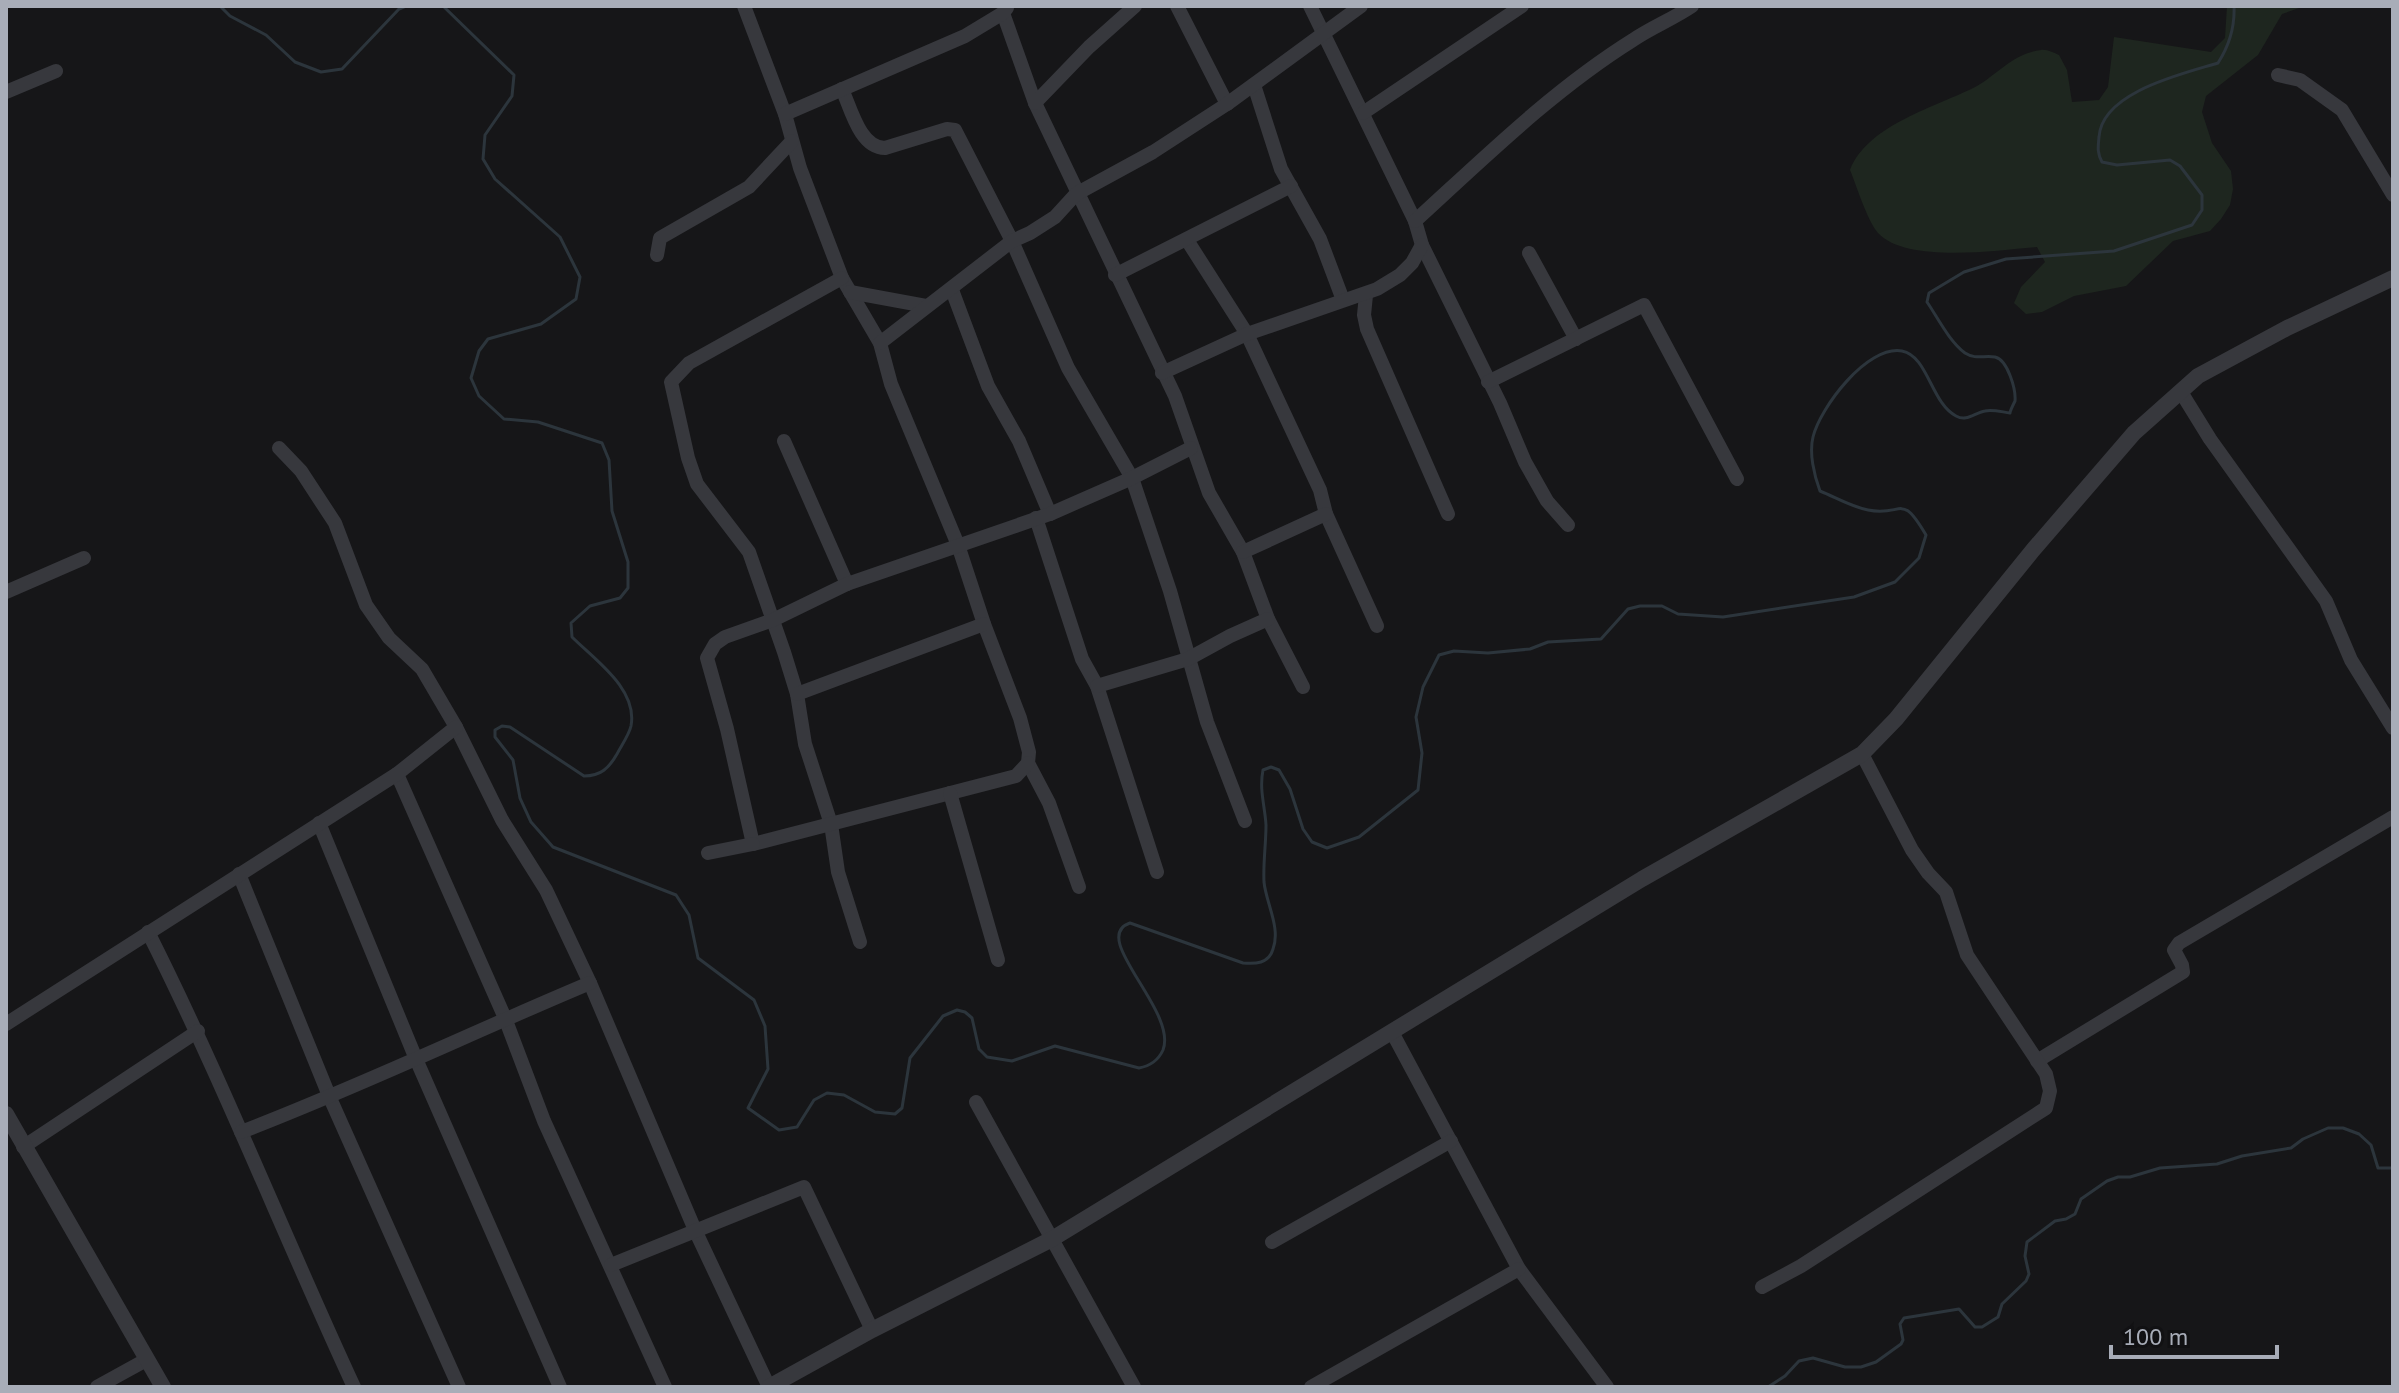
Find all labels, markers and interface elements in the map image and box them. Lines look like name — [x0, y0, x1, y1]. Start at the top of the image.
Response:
scale bar — [2111, 1309, 2277, 1359]
text: 100 m — [2123, 1321, 2188, 1352]

